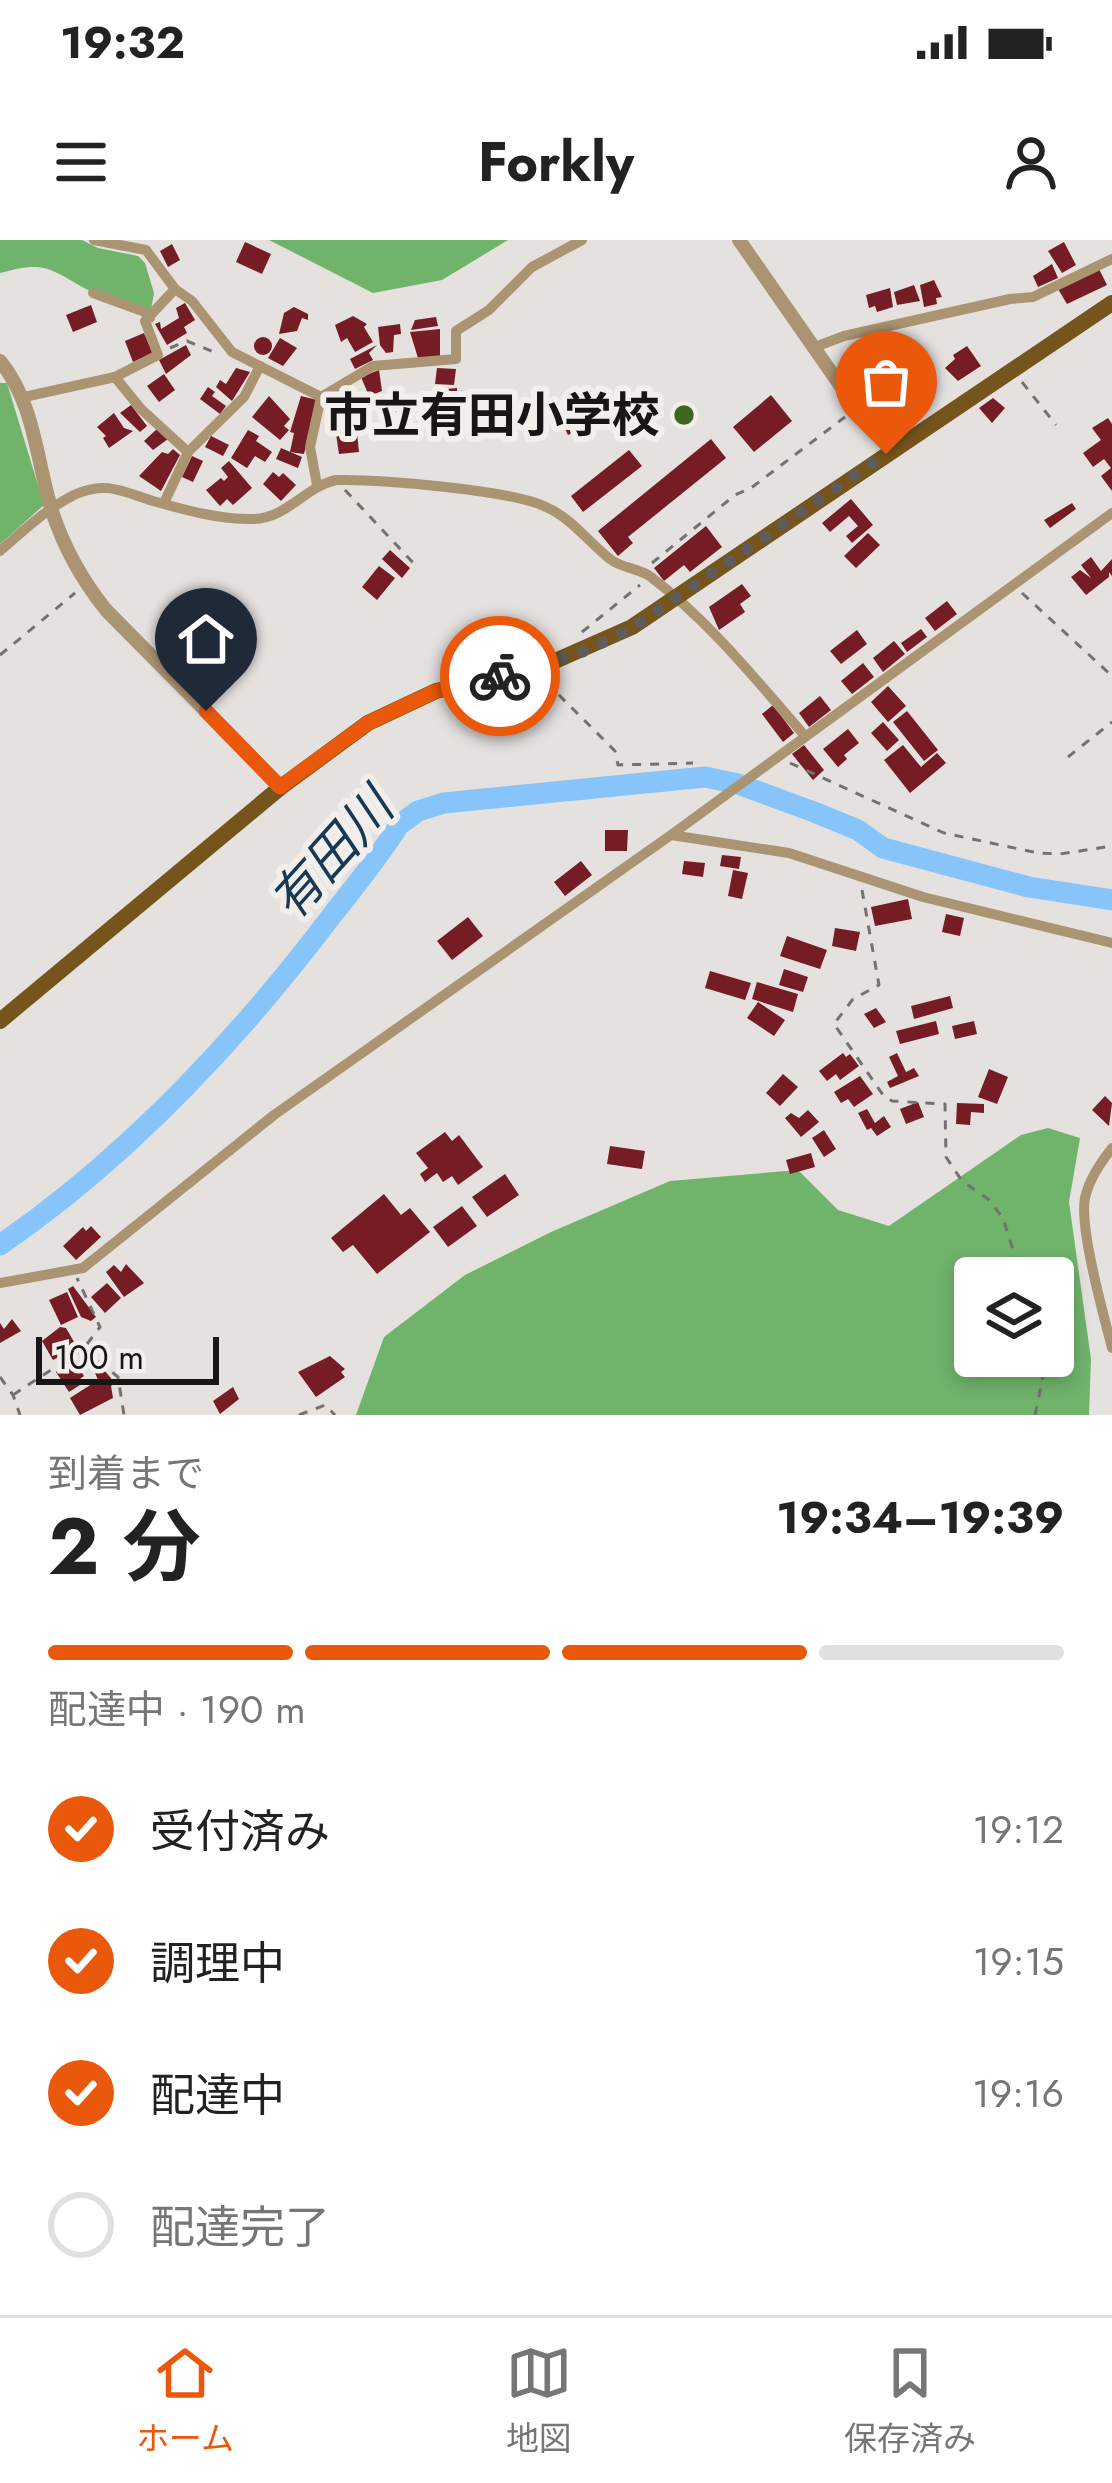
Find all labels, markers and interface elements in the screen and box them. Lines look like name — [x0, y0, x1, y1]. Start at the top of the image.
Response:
text: 19:32 — [60, 10, 185, 75]
text: Forkly — [478, 123, 634, 201]
icon: menu — [48, 129, 114, 195]
icon: person — [998, 129, 1064, 195]
pin — [835, 331, 937, 454]
icon: bag — [853, 349, 919, 415]
place label: 市立有田小学校 — [324, 381, 660, 450]
marker: 市立有田小学校 — [671, 402, 697, 428]
pin — [155, 588, 257, 711]
icon: home — [173, 606, 239, 672]
courier — [440, 616, 560, 736]
icon: bike — [467, 643, 533, 709]
water label: 有田川 — [252, 769, 413, 936]
map controls — [954, 1257, 1074, 1377]
button: layers — [954, 1257, 1074, 1377]
scale bar — [36, 1331, 219, 1384]
text: 100 m — [54, 1334, 144, 1381]
text: 到着まで — [48, 1445, 204, 1502]
text: 19:34–19:39 — [776, 1485, 1064, 1550]
text: 2 分 — [48, 1491, 201, 1603]
text: 配達中 · 190 m — [48, 1681, 306, 1738]
icon: check — [48, 1796, 114, 1862]
text: 受付済み — [150, 1799, 330, 1864]
text: 19:12 — [973, 1801, 1064, 1858]
icon: check — [48, 1928, 114, 1994]
text: 調理中 — [150, 1931, 285, 1996]
text: 19:15 — [973, 1933, 1064, 1990]
icon: check — [48, 2060, 114, 2126]
text: 配達中 — [150, 2063, 285, 2128]
text: 19:16 — [972, 2065, 1064, 2122]
text: 配達完了 — [150, 2195, 330, 2260]
tab: ホーム — [136, 2340, 234, 2462]
tab: 地図 — [506, 2340, 572, 2462]
tab: 保存済み — [844, 2340, 976, 2462]

